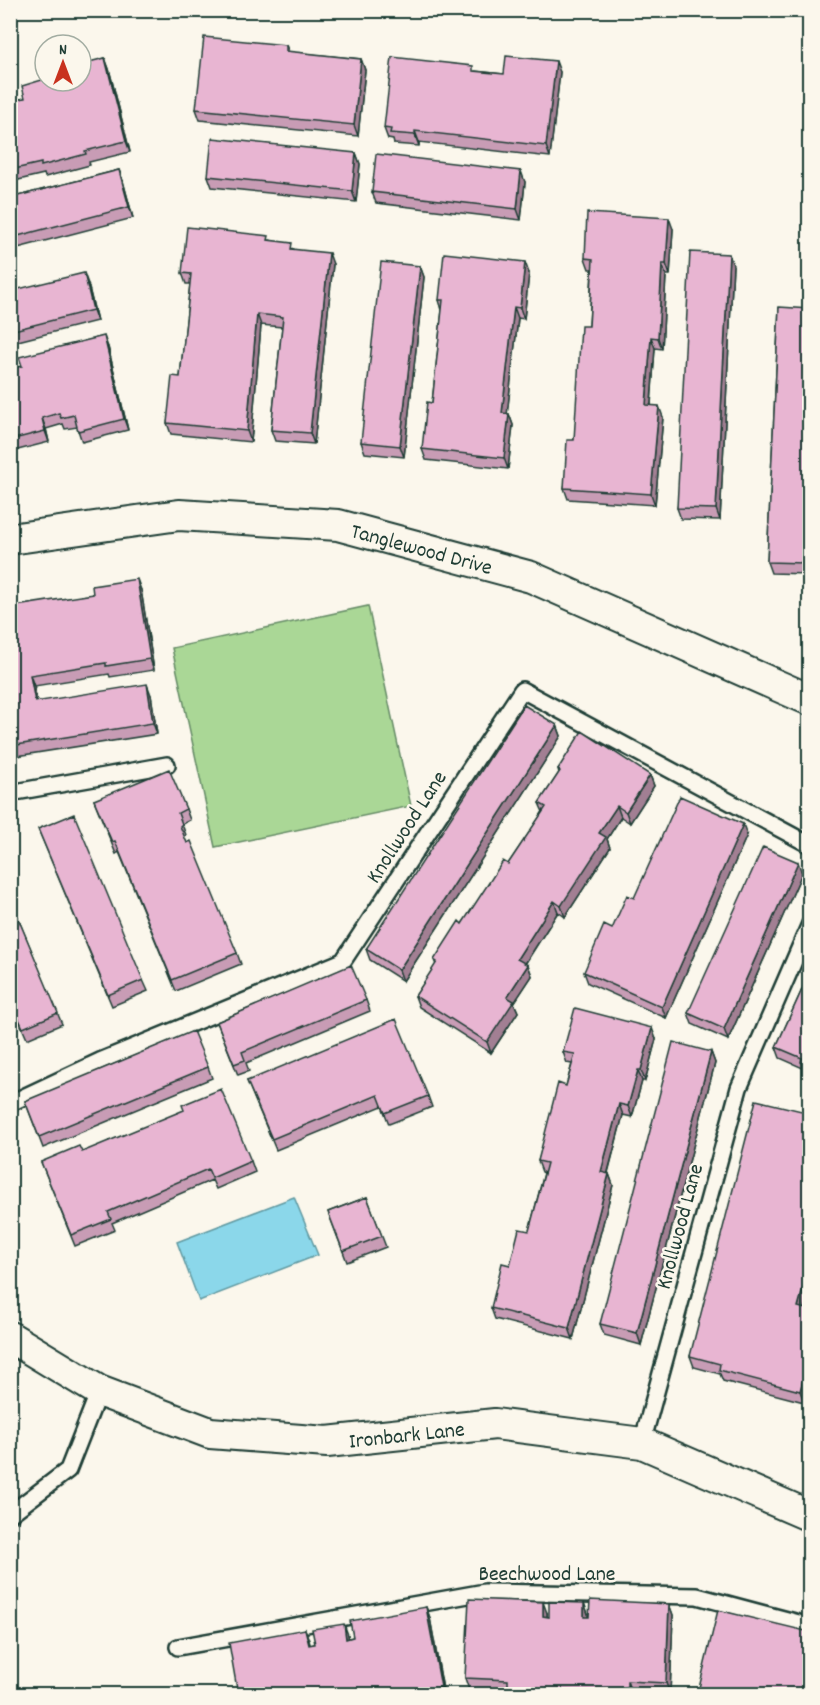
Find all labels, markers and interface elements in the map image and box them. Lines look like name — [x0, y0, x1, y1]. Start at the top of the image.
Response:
north arrow — [33, 33, 93, 93]
text: N — [59, 39, 67, 62]
street label: Tanglewood Drive — [347, 517, 495, 585]
street label: Knollwood Lane — [360, 765, 456, 890]
street label: Knollwood Lane — [650, 1161, 713, 1293]
street label: Ironbark Lane — [347, 1415, 466, 1459]
street label: Beechwood Lane — [479, 1560, 615, 1591]

